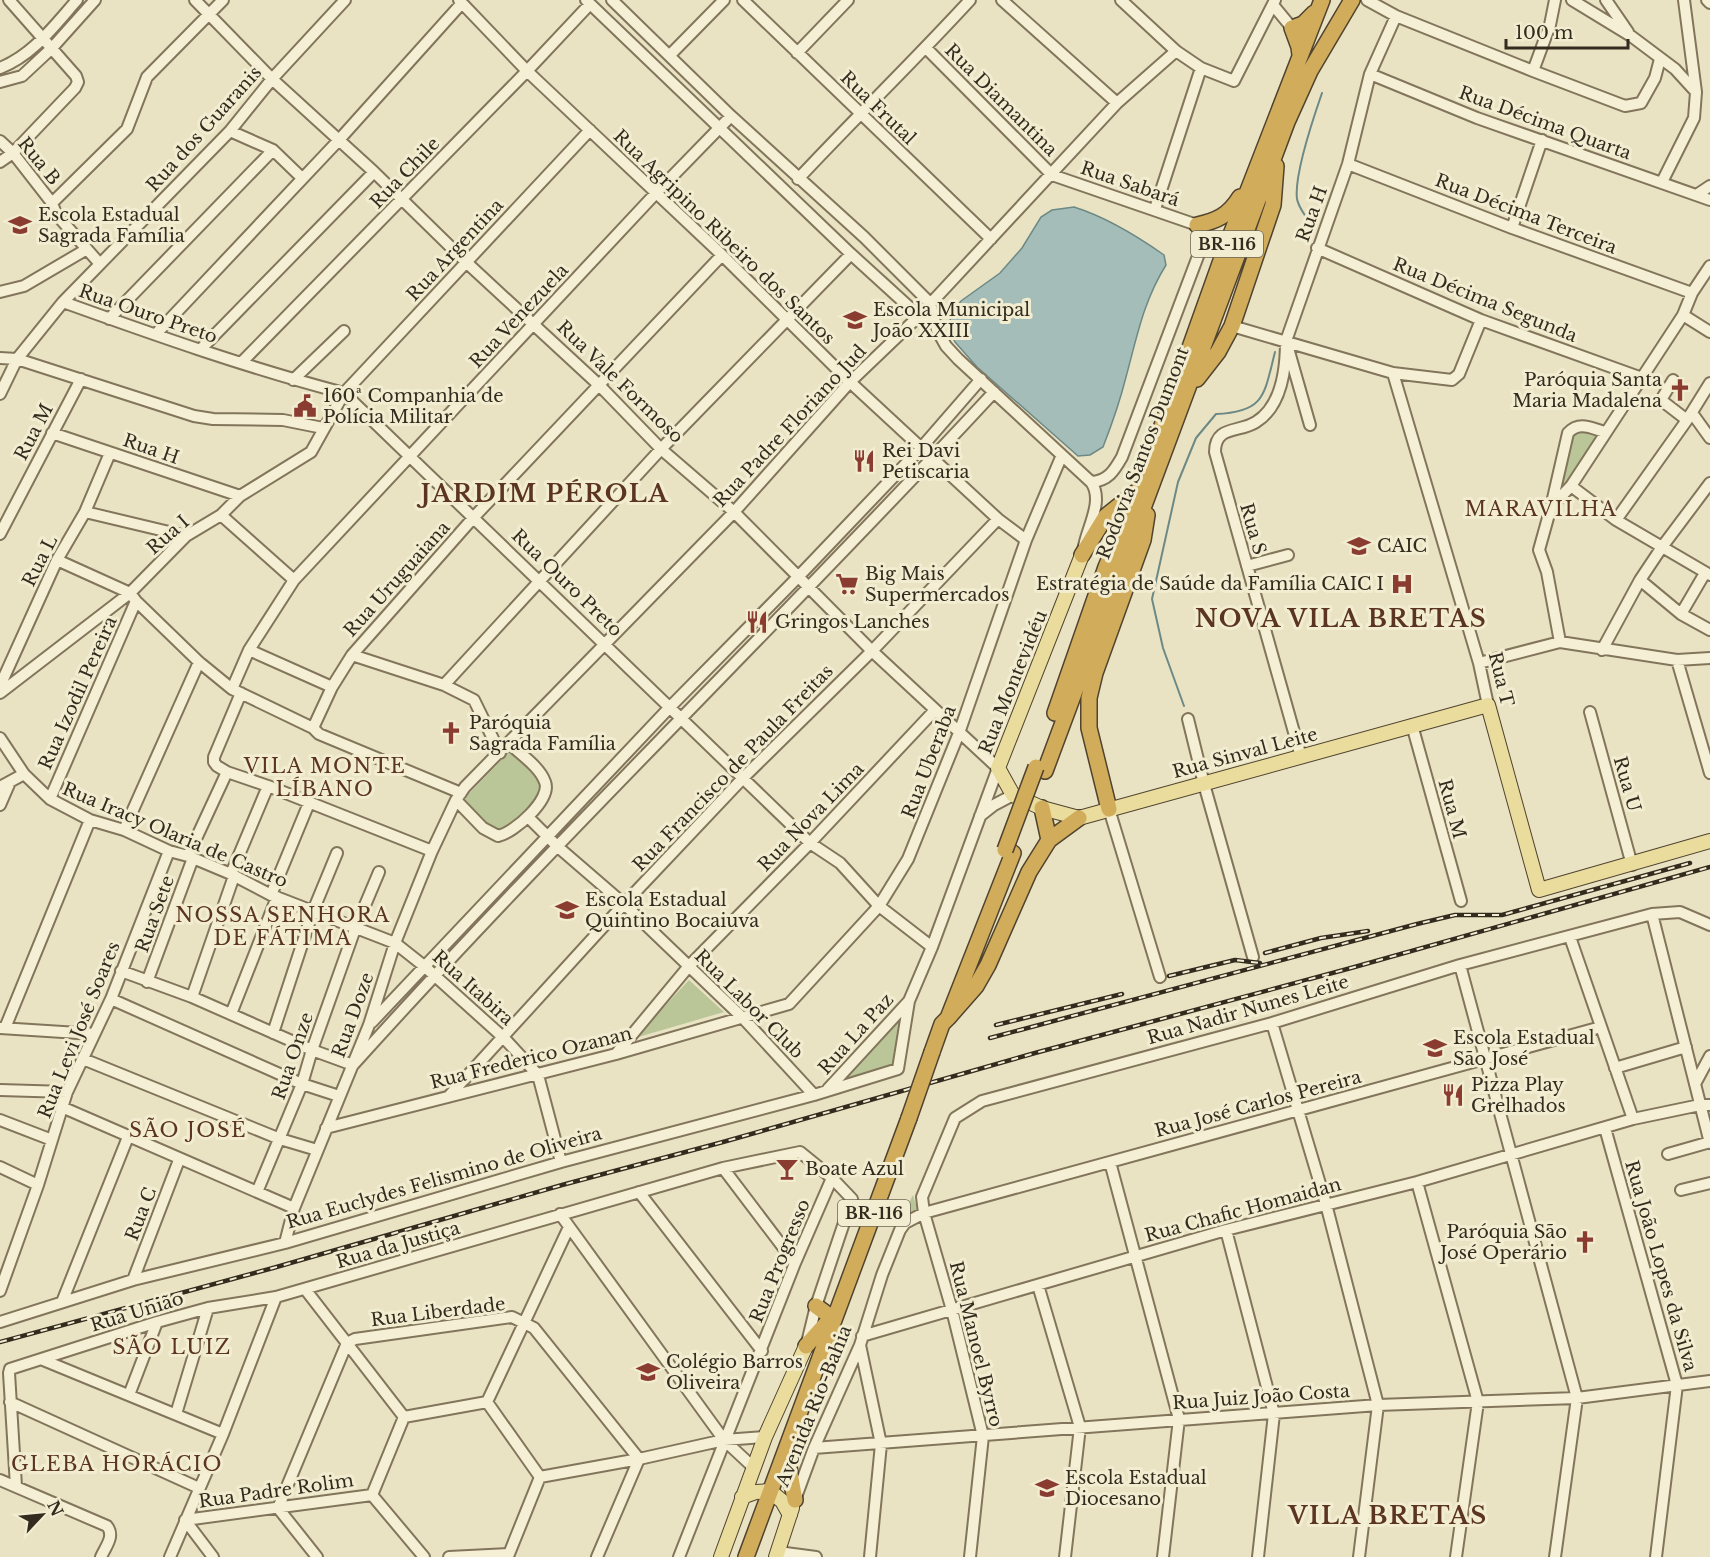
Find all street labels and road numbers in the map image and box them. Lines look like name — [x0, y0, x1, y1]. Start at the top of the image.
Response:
street label: Rua Diamantina — [940, 39, 1062, 161]
street label: Rua dos Guaranis — [142, 62, 266, 196]
street label: Rua Frutal — [836, 67, 920, 149]
street label: Rua Décima Quarta — [1456, 82, 1634, 164]
street label: Rua Agripino Ribeiro dos Santos — [609, 125, 839, 349]
street label: Rua B — [13, 133, 65, 189]
street label: Rua Chile — [366, 133, 444, 213]
street label: Rua Sabará — [1078, 157, 1182, 211]
street label: Rua Décima Terceira — [1432, 169, 1620, 259]
street label: Rua H — [1292, 183, 1332, 245]
street label: Rua Argentina — [402, 194, 508, 306]
road number: BR-116 — [1191, 231, 1263, 257]
street label: Rua Décima Segunda — [1390, 253, 1580, 347]
street label: Rua Venezuela — [465, 259, 573, 373]
street label: Rua Ouro Preto — [76, 280, 220, 348]
street label: Rua Vale Formoso — [552, 316, 688, 448]
street label: Rua Padre Floriano Jud — [709, 340, 871, 512]
street label: Rodovia Santos Dumont — [1092, 344, 1194, 562]
street label: Rua M — [10, 400, 58, 464]
street label: Rua H — [120, 429, 182, 469]
street label: Rua S — [1235, 501, 1271, 557]
street label: Rua I — [142, 511, 194, 559]
street label: Rua Uruguaiana — [339, 517, 455, 641]
street label: Rua Ouro Preto — [507, 525, 627, 641]
street label: Rua L — [18, 532, 62, 590]
street label: Rua Montevidéu — [974, 607, 1052, 757]
street label: Rua Izodil Pereira — [34, 613, 122, 773]
street label: Rua T — [1484, 650, 1518, 709]
street label: Rua Francisco de Paula Freitas — [628, 660, 838, 876]
street label: Rua Uberaba — [897, 702, 961, 822]
street label: Rua Sinval Leite — [1170, 723, 1320, 783]
street label: Rua U — [1609, 754, 1645, 814]
street label: Rua Nova Lima — [754, 758, 868, 876]
street label: Rua M — [1434, 777, 1470, 841]
street label: Rua Iracy Olaria de Castro — [59, 778, 291, 892]
street label: Rua Sete — [131, 873, 179, 955]
street label: Rua Levi José Soares — [33, 938, 125, 1122]
street label: Rua Labor Club — [690, 945, 808, 1063]
street label: Rua Itabira — [428, 946, 518, 1030]
street label: Rua Doze — [327, 969, 379, 1061]
street label: Rua Nadir Nunes Leite — [1145, 971, 1351, 1049]
street label: Rua La Paz — [814, 989, 898, 1079]
street label: Rua Onze — [268, 1009, 318, 1103]
street label: Rua Frederico Ozanan — [428, 1022, 634, 1094]
street label: Rua José Carlos Pereira — [1152, 1066, 1364, 1142]
street label: Rua Euclydes Felismino de Oliveira — [284, 1122, 604, 1234]
street label: Rua João Lopes da Silva — [1620, 1158, 1702, 1374]
street label: Rua Chafic Homaidan — [1142, 1173, 1344, 1247]
street label: Rua C — [121, 1184, 161, 1244]
street label: Rua Progresso — [745, 1196, 815, 1326]
road number: BR-116 — [838, 1200, 910, 1226]
street label: Rua da Justiça — [334, 1217, 462, 1273]
street label: Rua Manoel Byrro — [945, 1259, 1007, 1429]
street label: Rua União — [88, 1287, 186, 1337]
street label: Rua Liberdade — [369, 1293, 507, 1331]
street label: Avenida Rio-Bahia — [771, 1322, 856, 1491]
street label: Rua Juiz João Costa — [1172, 1380, 1350, 1414]
street label: Rua Padre Rolim — [197, 1469, 355, 1513]

